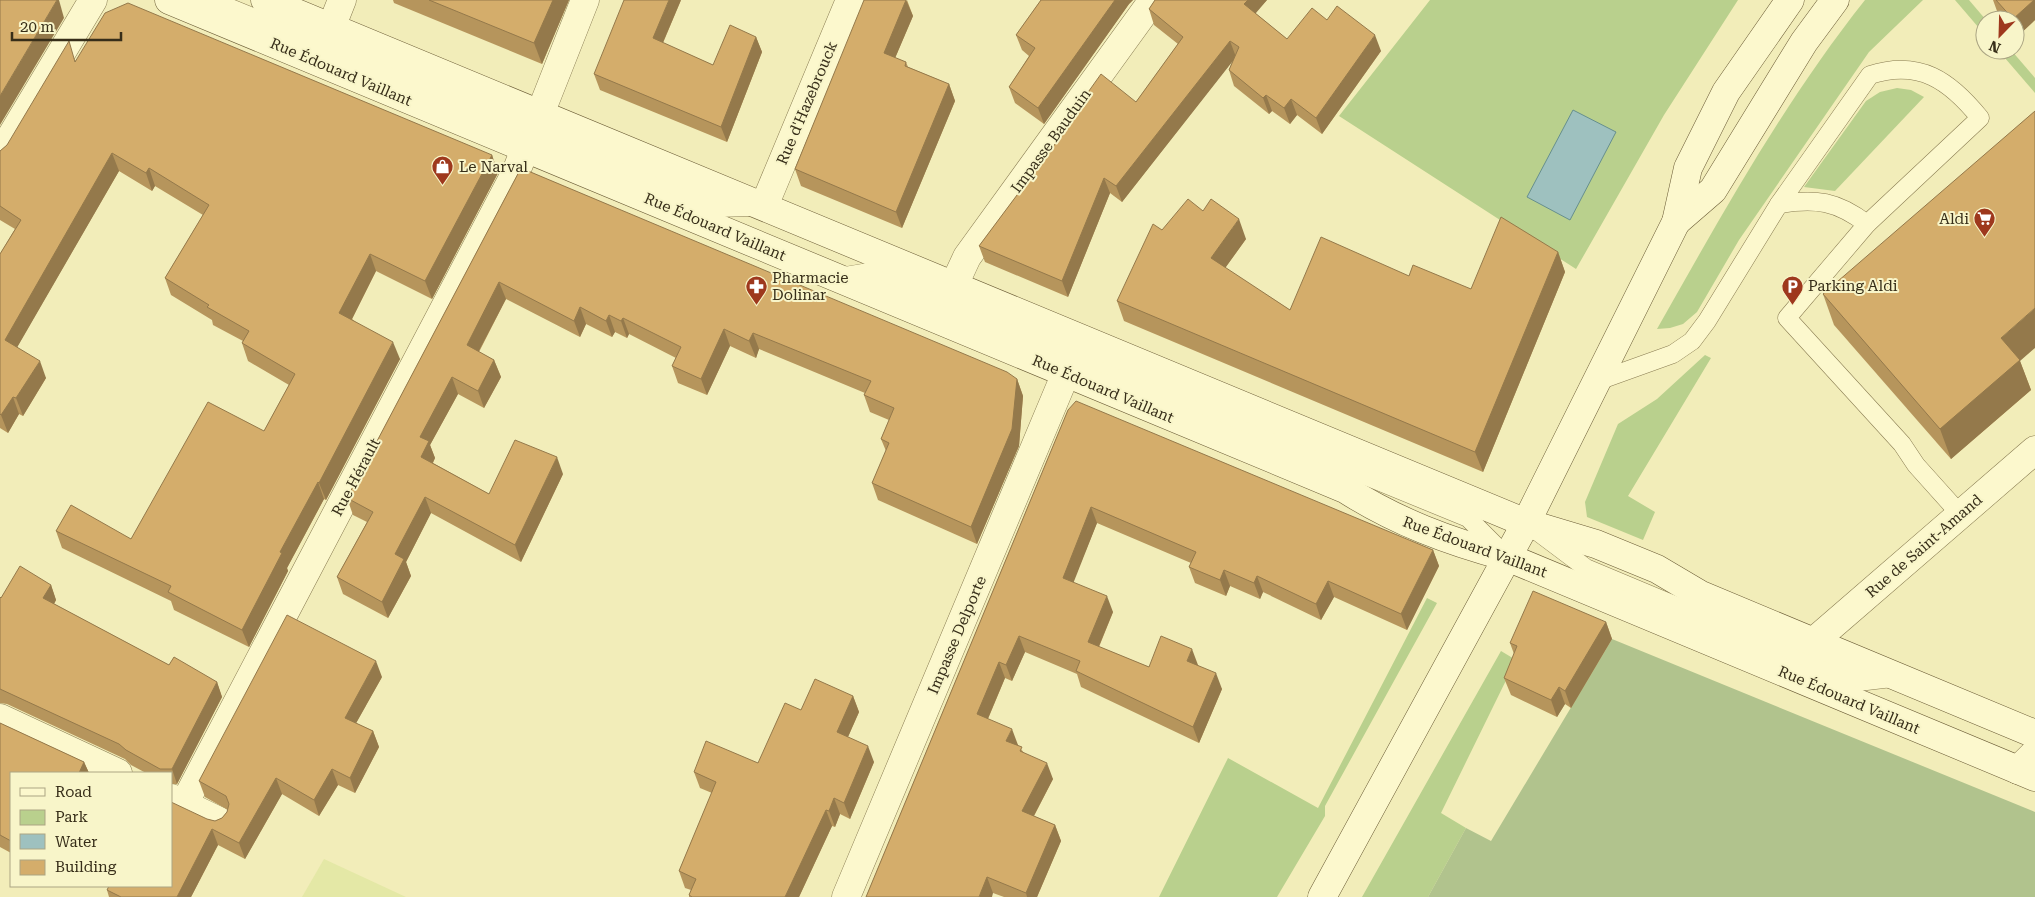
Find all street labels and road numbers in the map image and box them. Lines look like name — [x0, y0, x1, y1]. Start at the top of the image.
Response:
street label: Rue Édouard Vaillant — [268, 34, 415, 110]
street label: Rue d'Hazebrouck — [773, 38, 841, 167]
street label: Impasse Bauduin — [1007, 85, 1095, 196]
street label: Rue Édouard Vaillant — [642, 189, 789, 265]
street label: Rue Édouard Vaillant — [1030, 351, 1177, 427]
street label: Rue Hérault — [328, 435, 384, 519]
street label: Rue de Saint-Amand — [1862, 490, 1986, 601]
street label: Rue Édouard Vaillant — [1400, 513, 1550, 582]
street label: Impasse Delporte — [924, 573, 990, 697]
street label: Rue Édouard Vaillant — [1776, 662, 1923, 738]

